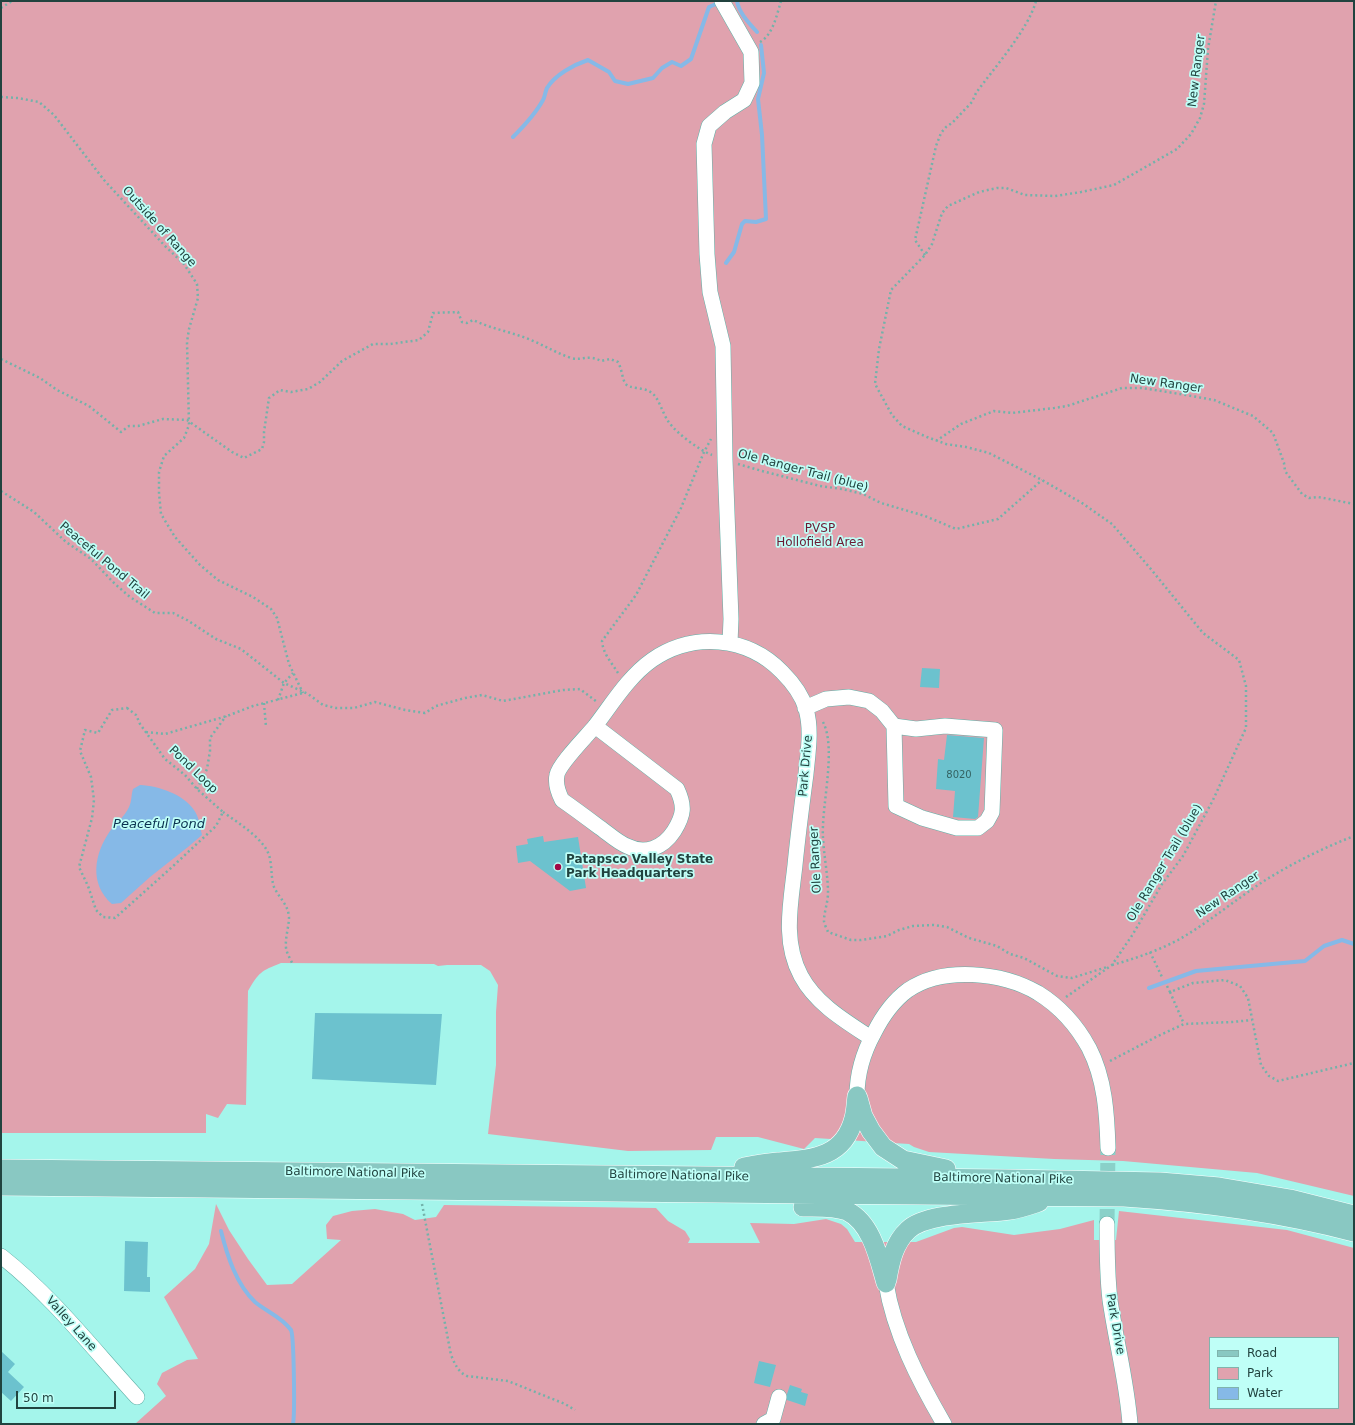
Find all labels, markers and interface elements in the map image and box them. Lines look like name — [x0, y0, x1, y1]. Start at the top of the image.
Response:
street label: New Ranger — [1185, 34, 1209, 108]
street label: Outside of Range — [119, 184, 199, 270]
street label: New Ranger — [1129, 372, 1203, 396]
street label: Ole Ranger Trail (blue) — [736, 447, 870, 495]
street label: Peaceful Pond Trail — [56, 519, 152, 603]
park label: PVSP Hollofield Area — [776, 522, 864, 550]
street label: Park Drive — [796, 735, 816, 797]
street label: Pond Loop — [166, 743, 220, 797]
house number: 8020 — [946, 769, 972, 781]
street label: Ole Ranger Trail (blue) — [1124, 802, 1206, 924]
water label: Peaceful Pond — [113, 817, 205, 833]
street label: Ole Ranger — [807, 826, 825, 894]
place label: Patapsco Valley State Park Headquarters — [566, 853, 713, 881]
marker: Patapsco Valley State Park Headquarters — [553, 862, 563, 872]
street label: New Ranger — [1194, 869, 1262, 921]
street label: Baltimore National Pike — [285, 1165, 425, 1181]
street label: Baltimore National Pike — [609, 1168, 749, 1184]
street label: Baltimore National Pike — [933, 1171, 1073, 1187]
street label: Park Drive — [1103, 1292, 1127, 1356]
street label: Valley Lane — [43, 1294, 99, 1354]
legend — [1209, 1337, 1339, 1409]
text: Road — [1247, 1346, 1277, 1360]
text: Park — [1247, 1366, 1273, 1380]
scale bar — [18, 1383, 118, 1409]
text: Water — [1247, 1386, 1282, 1400]
text: 50 m — [23, 1391, 54, 1405]

